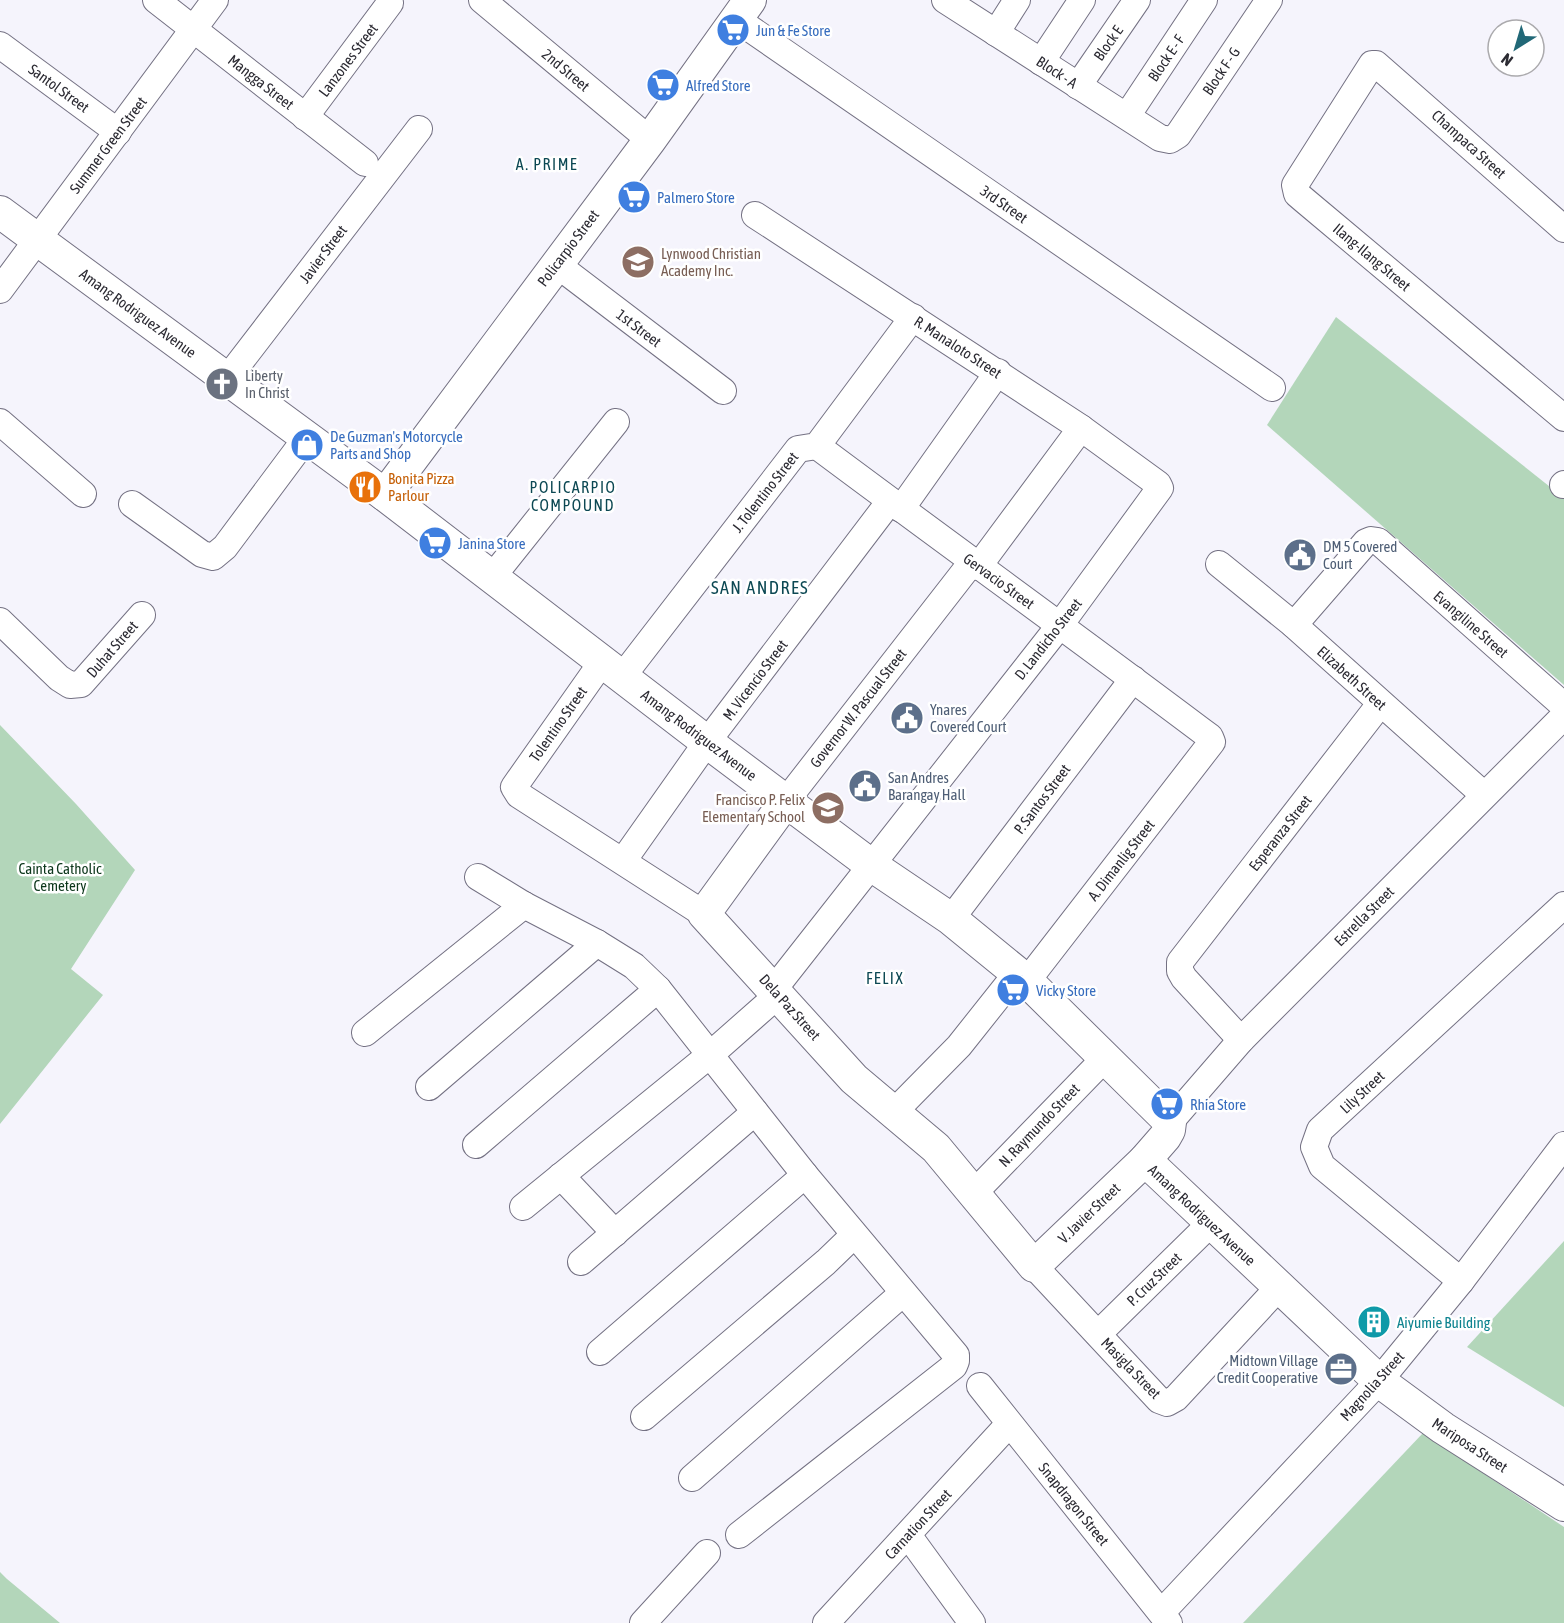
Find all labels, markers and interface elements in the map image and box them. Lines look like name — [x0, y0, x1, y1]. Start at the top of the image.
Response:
supermarket icon: Jun & Fe Store — [715, 12, 751, 48]
north arrow — [1486, 18, 1546, 78]
street label: Lanzones Street — [315, 20, 381, 100]
place label: Jun & Fe Store — [756, 22, 831, 39]
street label: Block E — [1090, 22, 1126, 64]
street label: Block E - F — [1144, 31, 1188, 85]
street label: Block F - G — [1199, 44, 1243, 98]
street label: 2nd Street — [539, 45, 593, 95]
text: N — [1498, 50, 1516, 70]
street label: Mangga Street — [225, 51, 297, 113]
street label: Block - A — [1033, 53, 1081, 92]
street label: Santol Street — [25, 60, 93, 116]
supermarket icon: Alfred Store — [645, 67, 681, 103]
place label: Alfred Store — [686, 77, 751, 94]
street label: Summer Green Street — [66, 93, 150, 197]
street label: Champaca Street — [1429, 106, 1509, 182]
district label: A. PRIME — [516, 155, 578, 173]
supermarket icon: Palmero Store — [616, 179, 652, 215]
street label: 3rd Street — [977, 182, 1031, 226]
place label: Palmero Store — [657, 189, 735, 206]
street label: Policarpio Street — [534, 206, 602, 290]
street label: Ilang-Ilang Street — [1330, 220, 1414, 294]
street label: Javier Street — [296, 222, 350, 286]
school or university icon: Lynwood Christian Academy Inc. — [620, 244, 656, 280]
place label: Lynwood Christian Academy Inc. — [661, 245, 761, 279]
street label: Amang Rodriguez Avenue — [76, 265, 200, 361]
street label: 1st Street — [613, 306, 665, 350]
street label: R. Manaloto Street — [911, 312, 1005, 382]
church icon: Liberty In Christ — [204, 366, 240, 402]
place label: Liberty In Christ — [245, 367, 290, 401]
shop icon: De Guzman's Motorcycle Parts and Shop — [289, 427, 325, 463]
place label: De Guzman's Motorcycle Parts and Shop — [330, 428, 463, 462]
street label: J. Tolentino Street — [728, 449, 802, 535]
restaurant icon: Bonita Pizza Parlour — [347, 469, 383, 505]
place label: Bonita Pizza Parlour — [388, 470, 455, 504]
district label: POLICARPIO COMPOUND — [530, 478, 616, 514]
supermarket icon: Janina Store — [417, 525, 453, 561]
place label: Janina Store — [458, 535, 526, 552]
public building icon: DM 5 Covered Court — [1282, 537, 1318, 573]
place label: DM 5 Covered Court — [1323, 538, 1397, 572]
street label: Gervacio Street — [960, 550, 1038, 612]
district label: SAN ANDRES — [711, 577, 809, 598]
street label: Evangiline Street — [1430, 587, 1512, 661]
street label: D. Landicho Street — [1011, 595, 1085, 683]
street label: Duhat Street — [83, 617, 141, 681]
street label: M. Vicencio Street — [719, 636, 791, 724]
street label: Elizabeth Street — [1314, 643, 1390, 713]
street label: Governor W. Pascual Street — [806, 645, 910, 771]
street label: Tolentino Street — [526, 683, 590, 765]
street label: Amang Rodriguez Avenue — [638, 686, 760, 784]
public building icon: Ynares Covered Court — [889, 700, 925, 736]
place label: Ynares Covered Court — [930, 701, 1006, 735]
street label: P. Santos Street — [1010, 761, 1074, 837]
public building icon: San Andres Barangay Hall — [847, 768, 883, 804]
place label: San Andres Barangay Hall — [888, 769, 965, 803]
school or university icon: Francisco P. Felix Elementary School — [810, 790, 846, 826]
place label: Francisco P. Felix Elementary School — [702, 791, 805, 825]
street label: Esperanza Street — [1245, 792, 1315, 874]
street label: A. Dimanlig Street — [1084, 816, 1158, 904]
park label: Cainta Catholic Cemetery — [18, 860, 102, 894]
street label: Estrella Street — [1331, 883, 1397, 949]
district label: FELIX — [866, 969, 904, 987]
street label: Dela Paz Street — [756, 971, 824, 1043]
supermarket icon: Vicky Store — [995, 972, 1031, 1008]
place label: Vicky Store — [1036, 982, 1096, 999]
street label: Lily Street — [1336, 1067, 1388, 1117]
street label: N. Raymundo Street — [995, 1080, 1083, 1170]
supermarket icon: Rhia Store — [1149, 1086, 1185, 1122]
place label: Rhia Store — [1190, 1096, 1246, 1113]
street label: Amang Rodriguez Avenue — [1145, 1161, 1259, 1269]
street label: V. Javier Street — [1055, 1179, 1123, 1247]
street label: P. Cruz Street — [1123, 1249, 1185, 1309]
building icon: Aiyumie Building — [1356, 1304, 1392, 1340]
place label: Aiyumie Building — [1397, 1314, 1491, 1331]
street label: Masigla Street — [1098, 1334, 1164, 1402]
street label: Magnolia Street — [1337, 1348, 1407, 1424]
office icon: Midtown Village Credit Cooperative — [1323, 1351, 1359, 1387]
place label: Midtown Village Credit Cooperative — [1217, 1352, 1318, 1386]
street label: Mariposa Street — [1429, 1414, 1511, 1476]
street label: Snapdragon Street — [1036, 1459, 1112, 1549]
street label: Carnation Street — [881, 1485, 955, 1563]

